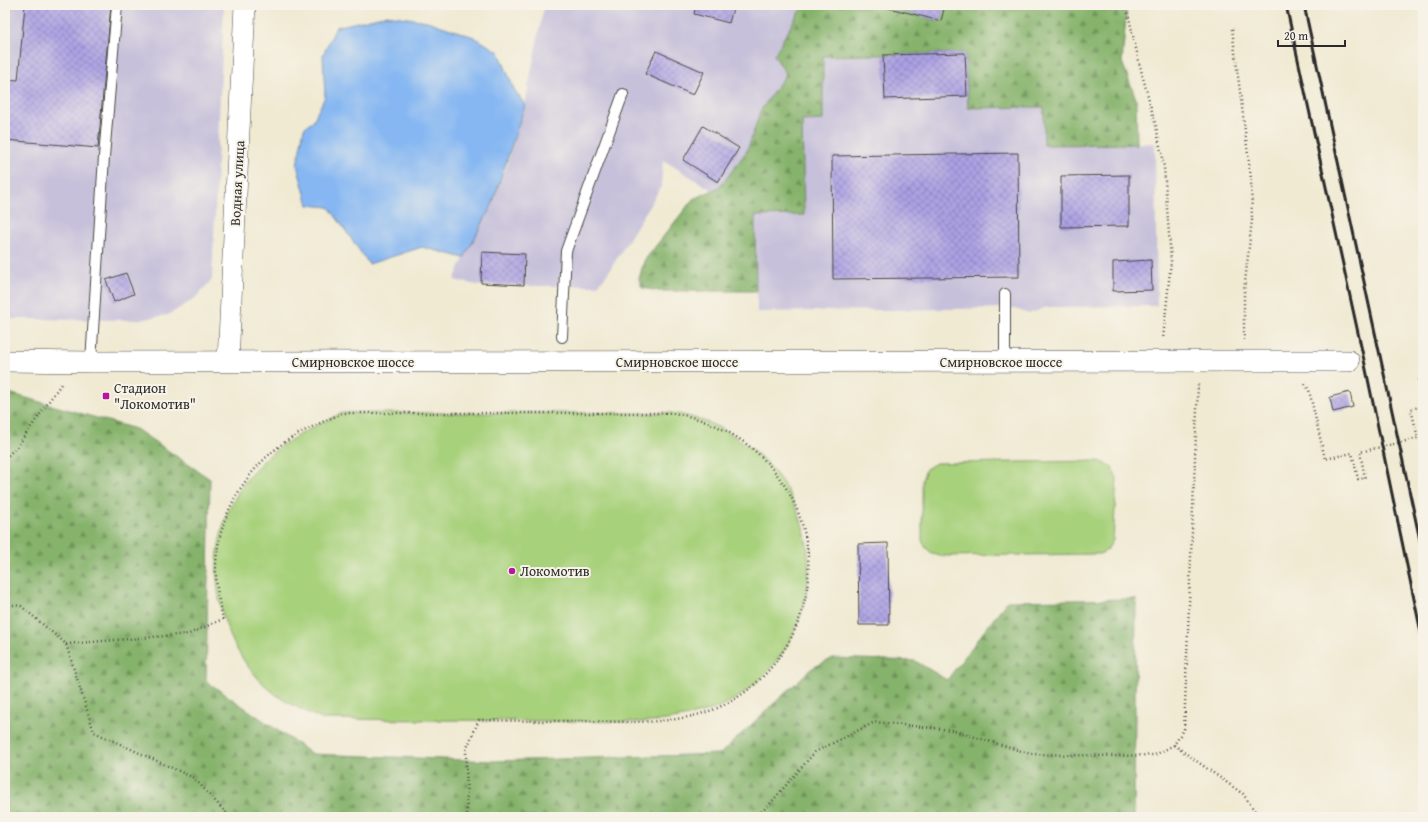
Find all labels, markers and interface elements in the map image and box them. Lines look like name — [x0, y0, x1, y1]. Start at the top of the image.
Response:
scale bar — [1278, 22, 1345, 48]
text: 20 m — [1284, 27, 1308, 44]
street label: Водная улица — [225, 139, 249, 226]
street label: Смирновское шоссе — [292, 352, 415, 372]
street label: Смирновское шоссе — [616, 352, 739, 372]
street label: Смирновское шоссе — [940, 352, 1063, 372]
place label: Стадион "Локомотив" — [114, 378, 196, 414]
marker: Стадион "Локомотив" — [101, 391, 111, 401]
place label: Локомотив — [520, 561, 590, 581]
marker: Локомотив — [507, 566, 517, 576]

